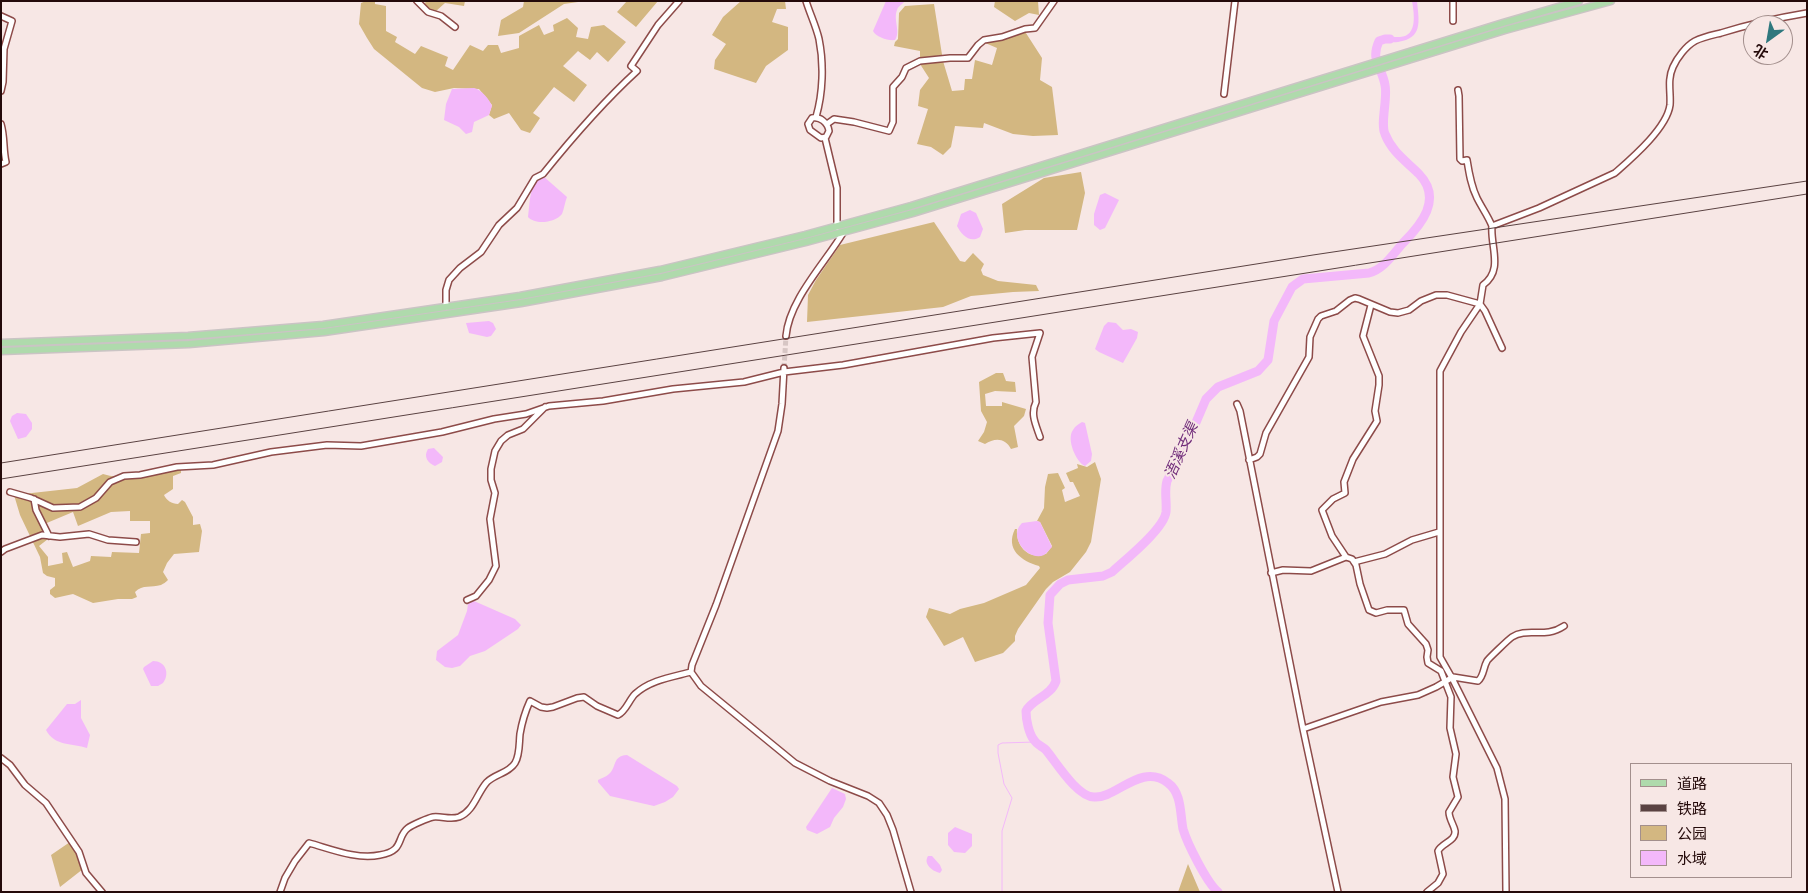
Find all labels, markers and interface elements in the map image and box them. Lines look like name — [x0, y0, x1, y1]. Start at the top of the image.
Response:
north arrow — [1743, 15, 1793, 65]
text: 北 — [1750, 41, 1771, 63]
water label: 浯溪支渠 — [1162, 420, 1202, 482]
legend — [1630, 763, 1793, 878]
text: 道路 — [1677, 774, 1707, 794]
text: 铁路 — [1677, 799, 1707, 819]
text: 公园 — [1677, 824, 1707, 844]
text: 水域 — [1677, 849, 1707, 869]

